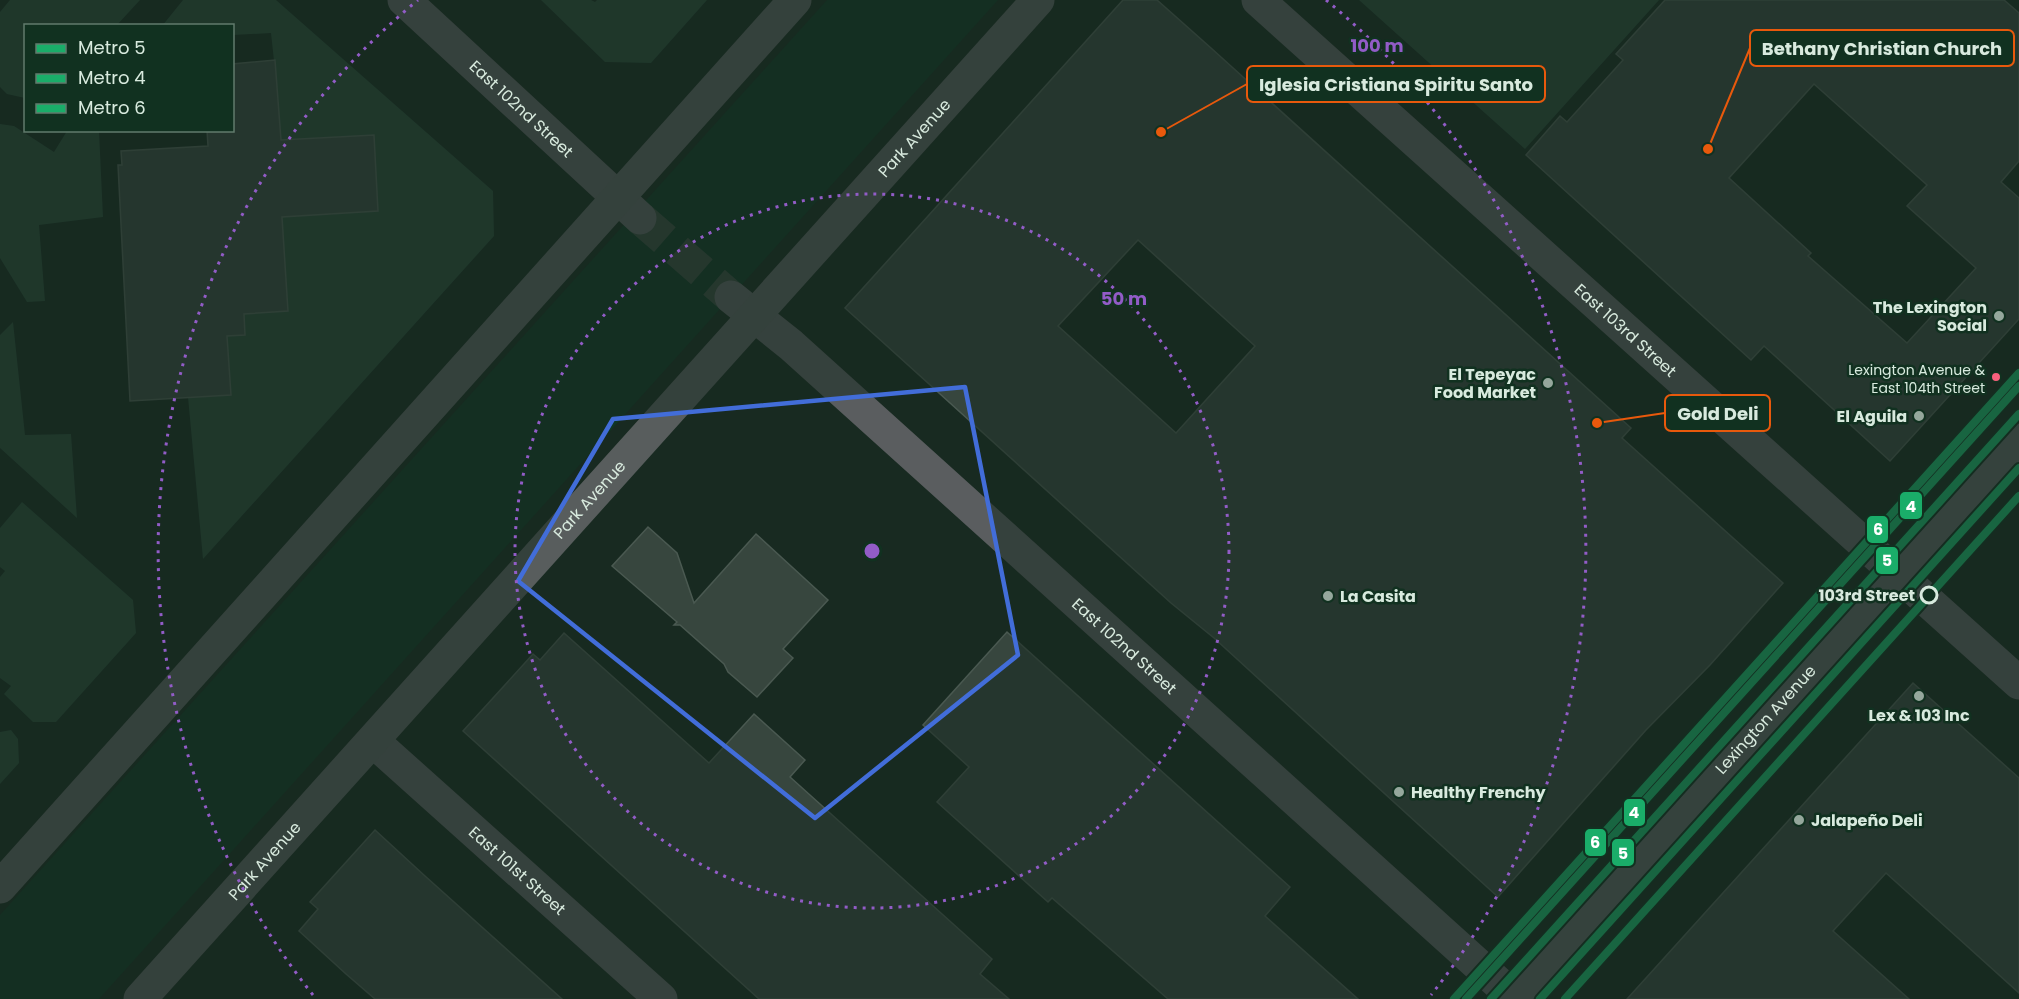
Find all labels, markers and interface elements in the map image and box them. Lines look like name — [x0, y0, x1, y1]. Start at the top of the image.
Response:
legend — [24, 24, 234, 132]
callout: Bethany Christian Church — [1750, 30, 2014, 66]
text: 100 m — [1350, 33, 1404, 58]
text: Metro 5 — [78, 35, 146, 60]
text: Bethany Christian Church — [1762, 36, 2002, 61]
street label: East 102nd Street — [464, 55, 578, 163]
text: Metro 4 — [78, 65, 146, 90]
callout: Iglesia Cristiana Spiritu Santo — [1247, 66, 1545, 102]
text: Iglesia Cristiana Spiritu Santo — [1259, 72, 1533, 97]
street label: Park Avenue — [873, 94, 956, 183]
text: Metro 6 — [78, 95, 146, 120]
street label: East 103rd Street — [1569, 278, 1682, 382]
text: 50 m — [1101, 286, 1147, 311]
place label: The Lexington Social — [1873, 296, 1987, 337]
marker: The Lexington Social — [1992, 309, 2006, 323]
place label: Lexington Avenue & East 104th Street — [1848, 360, 1986, 398]
place label: El Tepeyac Food Market — [1434, 363, 1536, 404]
marker: Lexington Avenue & East 104th Street — [1990, 371, 2002, 383]
marker: El Tepeyac Food Market — [1541, 376, 1555, 390]
callout: Gold Deli — [1665, 395, 1770, 431]
text: Gold Deli — [1677, 401, 1759, 426]
place label: El Aguila — [1836, 405, 1907, 428]
marker: El Aguila — [1912, 409, 1926, 423]
street label: Park Avenue — [548, 455, 631, 544]
line badge: 4 — [1899, 491, 1923, 520]
text: 4 — [1906, 495, 1917, 518]
line badge: 6 — [1866, 515, 1889, 544]
text: 6 — [1873, 518, 1883, 541]
centre of rings — [862, 541, 882, 561]
line badge: 5 — [1875, 546, 1899, 575]
text: 5 — [1882, 549, 1892, 572]
place label: 103rd Street — [1818, 584, 1915, 607]
place label: La Casita — [1340, 585, 1416, 608]
marker: 103rd Street — [1920, 586, 1938, 604]
marker: La Casita — [1321, 589, 1335, 603]
street label: East 102nd Street — [1067, 593, 1182, 700]
street label: Lexington Avenue — [1710, 660, 1821, 779]
marker: Lex & 103 Inc — [1912, 689, 1926, 703]
place label: Lex & 103 Inc — [1868, 704, 1970, 727]
place label: Healthy Frenchy — [1411, 781, 1547, 804]
marker: Healthy Frenchy — [1392, 785, 1406, 799]
line badge: 4 — [1623, 798, 1646, 827]
text: 4 — [1629, 801, 1640, 824]
place label: Jalapeño Deli — [1811, 809, 1923, 832]
marker: Jalapeño Deli — [1792, 813, 1806, 827]
street label: Park Avenue — [223, 817, 306, 905]
street label: East 101st Street — [464, 821, 571, 921]
line badge: 6 — [1584, 828, 1607, 857]
text: 6 — [1590, 831, 1600, 854]
line badge: 5 — [1611, 838, 1635, 867]
text: 5 — [1618, 842, 1628, 865]

